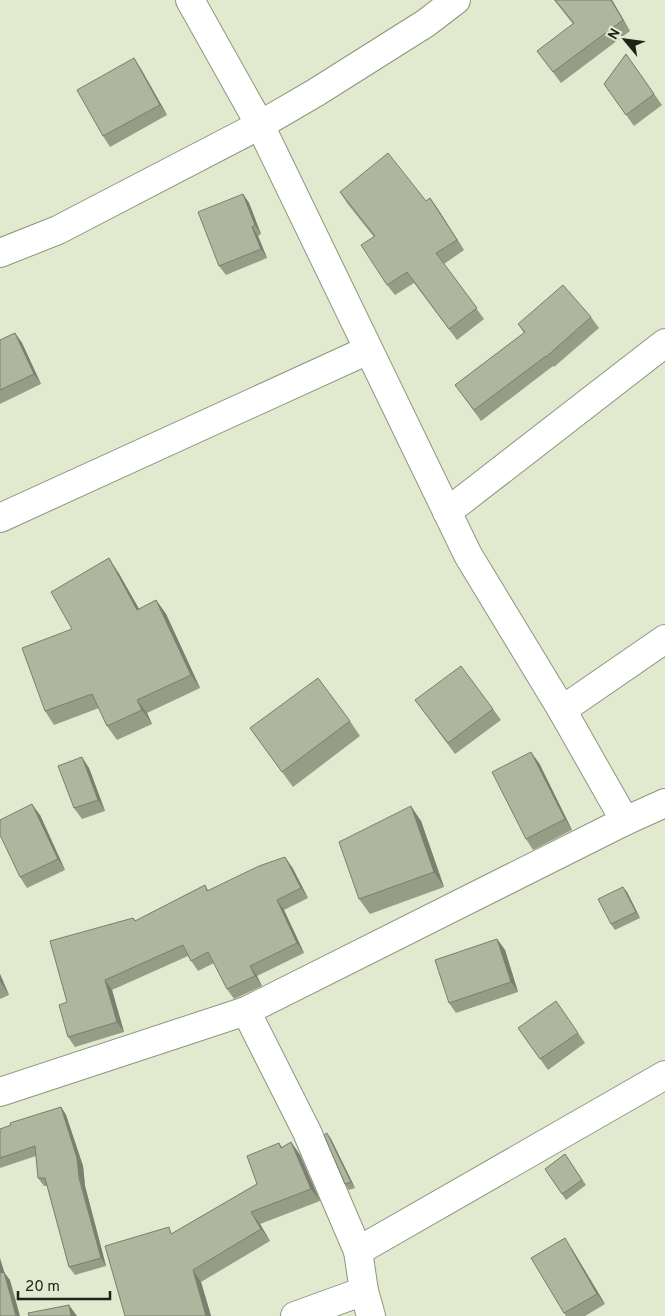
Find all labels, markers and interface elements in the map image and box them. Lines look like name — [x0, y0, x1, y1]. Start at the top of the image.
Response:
north arrow — [600, 15, 650, 65]
text: N — [605, 26, 625, 43]
scale bar — [18, 1268, 110, 1300]
text: 20 m — [25, 1278, 60, 1297]

